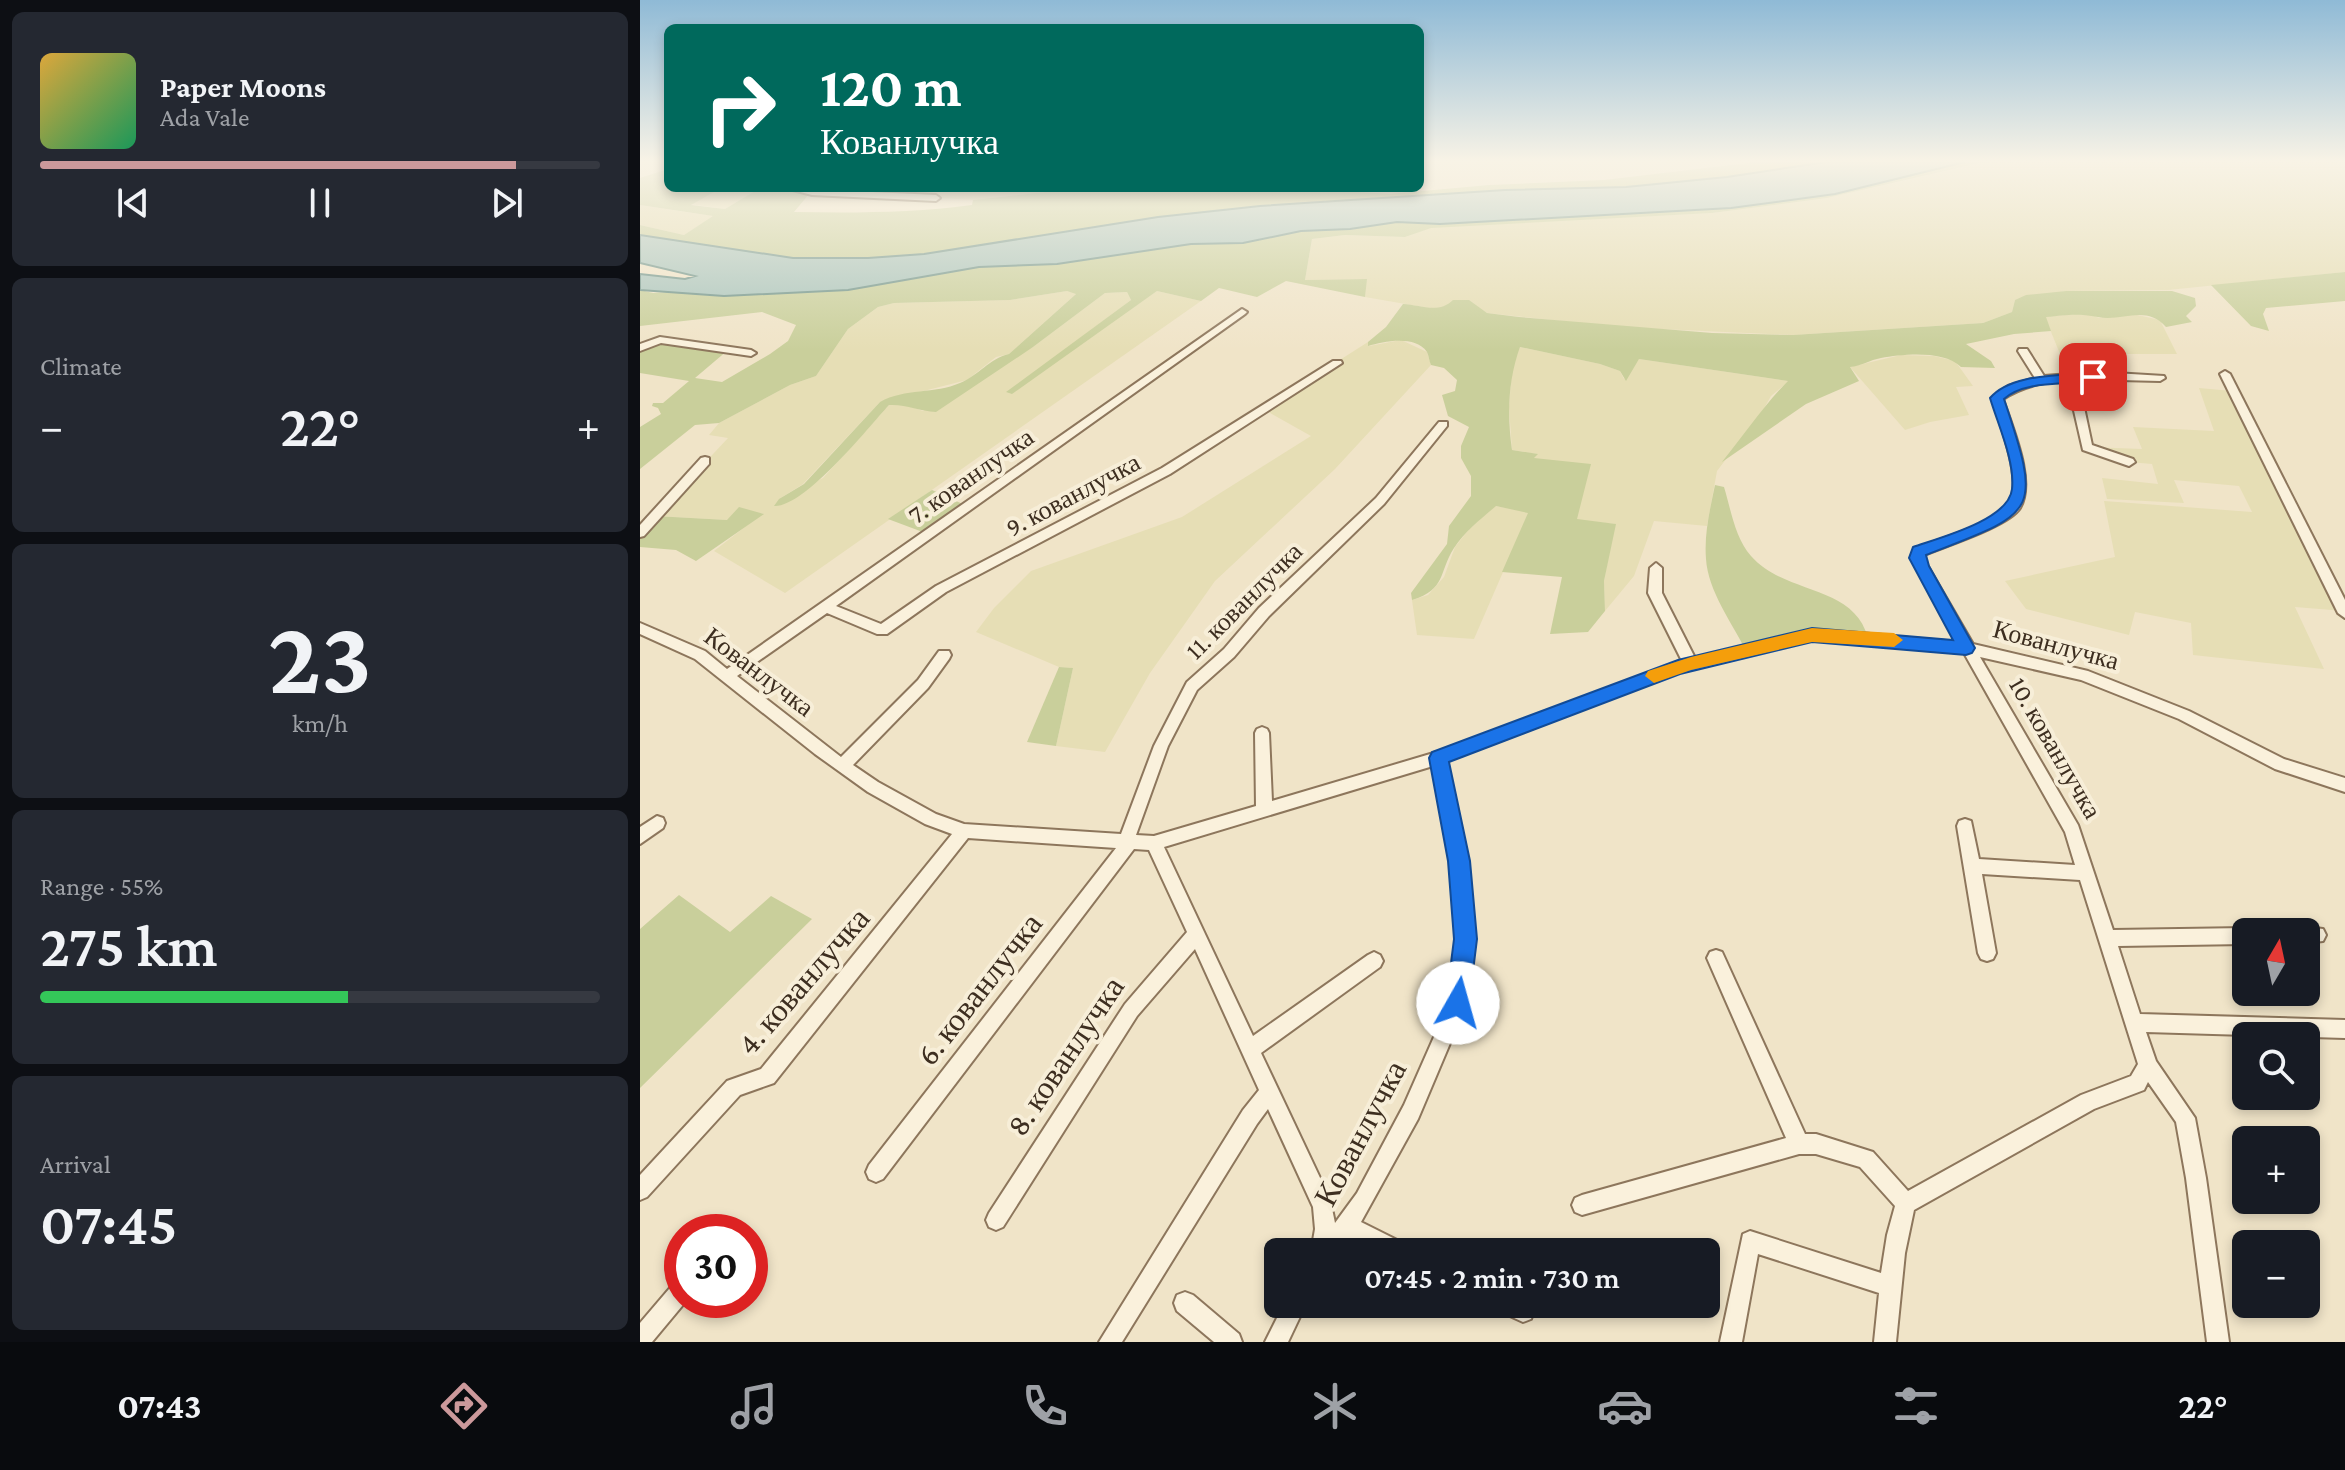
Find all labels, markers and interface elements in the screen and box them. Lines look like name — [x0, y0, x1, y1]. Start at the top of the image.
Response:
icon: right — [688, 56, 792, 160]
text: 120 m — [820, 56, 962, 118]
text: Paper Moons — [160, 70, 326, 103]
text: Ada Vale — [160, 103, 249, 132]
text: Кованлучка — [820, 122, 999, 162]
icon: previous — [111, 181, 155, 225]
icon: pause — [298, 181, 342, 225]
icon: next — [485, 181, 529, 225]
pin — [2059, 343, 2127, 411]
text: Climate — [40, 352, 122, 381]
icon: arrive — [2071, 355, 2115, 399]
text: 22° — [280, 392, 360, 459]
text: − — [40, 402, 63, 450]
text: + — [577, 402, 600, 450]
street label: 7. кованлучка — [903, 422, 1040, 530]
street label: 9. кованлучка — [1001, 447, 1146, 543]
street label: 11. кованлучка — [1180, 536, 1309, 665]
text: 23 — [268, 599, 372, 714]
street label: Кованлучка — [1990, 614, 2123, 676]
street label: Кованлучка — [699, 622, 820, 723]
street label: 10. кованлучка — [2003, 672, 2107, 824]
text: km/h — [292, 709, 348, 738]
text: Range · 55% — [40, 872, 163, 901]
street label: 4. кованлучка — [729, 900, 877, 1062]
street label: 6. кованлучка — [909, 906, 1049, 1072]
text: 275 km — [40, 912, 218, 979]
north arrow — [2232, 918, 2320, 1006]
map controls — [2232, 918, 2320, 1318]
position arrow — [1416, 961, 1500, 1045]
street label: 8. кованлучка — [999, 970, 1131, 1142]
button: search — [2232, 1022, 2320, 1110]
street label: Кованлучка — [1307, 1054, 1413, 1212]
button: + — [2232, 1126, 2320, 1214]
text: Arrival — [40, 1150, 111, 1179]
text: 07:45 — [40, 1190, 177, 1257]
speed limit sign: 30 — [664, 1214, 768, 1318]
button: − — [2232, 1230, 2320, 1318]
text: 07:45 · 2 min · 730 m — [1364, 1261, 1620, 1294]
icon: directions — [436, 1378, 492, 1434]
icon: music — [726, 1378, 782, 1434]
icon: phone — [1017, 1378, 1073, 1434]
icon: climate — [1307, 1378, 1363, 1434]
icon: car — [1597, 1378, 1653, 1434]
icon: filters — [1888, 1378, 1944, 1434]
text: 07:43 — [117, 1386, 202, 1426]
text: 22° — [2178, 1386, 2228, 1426]

